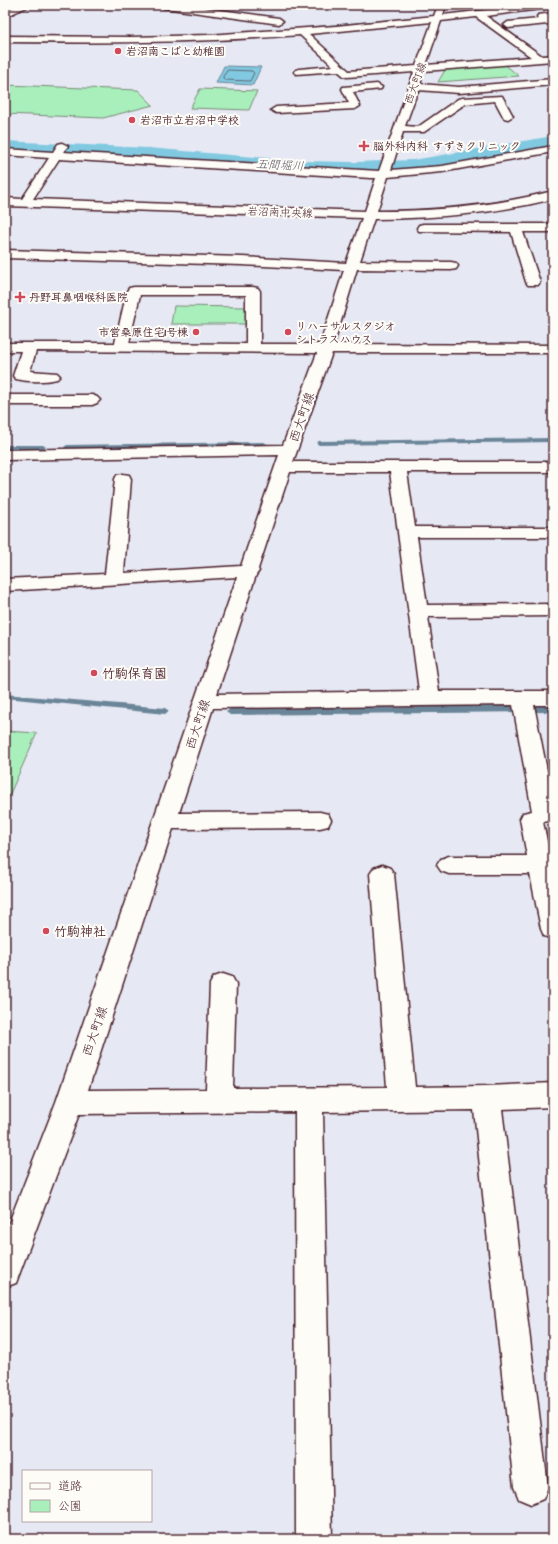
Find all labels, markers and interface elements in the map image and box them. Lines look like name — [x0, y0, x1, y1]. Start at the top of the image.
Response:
place label: 岩沼南こばと幼稚園 — [126, 44, 225, 59]
marker: 岩沼南こばと幼稚園 — [113, 46, 123, 56]
street label: 西大町線 — [401, 60, 430, 106]
place label: 岩沼市立岩沼中学校 — [140, 113, 239, 128]
marker: 岩沼市立岩沼中学校 — [127, 115, 137, 125]
place label: 脳外科内科 すずきクリニック — [373, 139, 520, 154]
marker: 脳外科内科 すずきクリニック — [358, 140, 370, 152]
water label: 五間堀川 — [256, 156, 304, 175]
street label: 岩沼南中央線 — [247, 204, 313, 221]
place label: 丹野耳鼻咽喉科医院 — [29, 290, 128, 305]
marker: 丹野耳鼻咽喉科医院 — [14, 291, 26, 303]
place label: リハーサルスタジオ シトラスハウス — [296, 319, 395, 347]
place label: 市営桑原住宅1号棟 — [99, 325, 189, 340]
marker: 市営桑原住宅1号棟 — [191, 327, 201, 337]
marker: リハーサルスタジオ シトラスハウス — [283, 327, 293, 337]
street label: 西大町線 — [285, 389, 319, 445]
place label: 竹駒保育園 — [102, 665, 167, 683]
marker: 竹駒保育園 — [89, 668, 99, 678]
street label: 西大町線 — [181, 696, 215, 752]
place label: 竹駒神社 — [54, 923, 106, 941]
marker: 竹駒神社 — [41, 926, 51, 936]
street label: 西大町線 — [78, 1003, 112, 1059]
legend — [22, 1470, 152, 1522]
text: 道路 — [58, 1478, 82, 1495]
text: 公園 — [58, 1498, 82, 1515]

